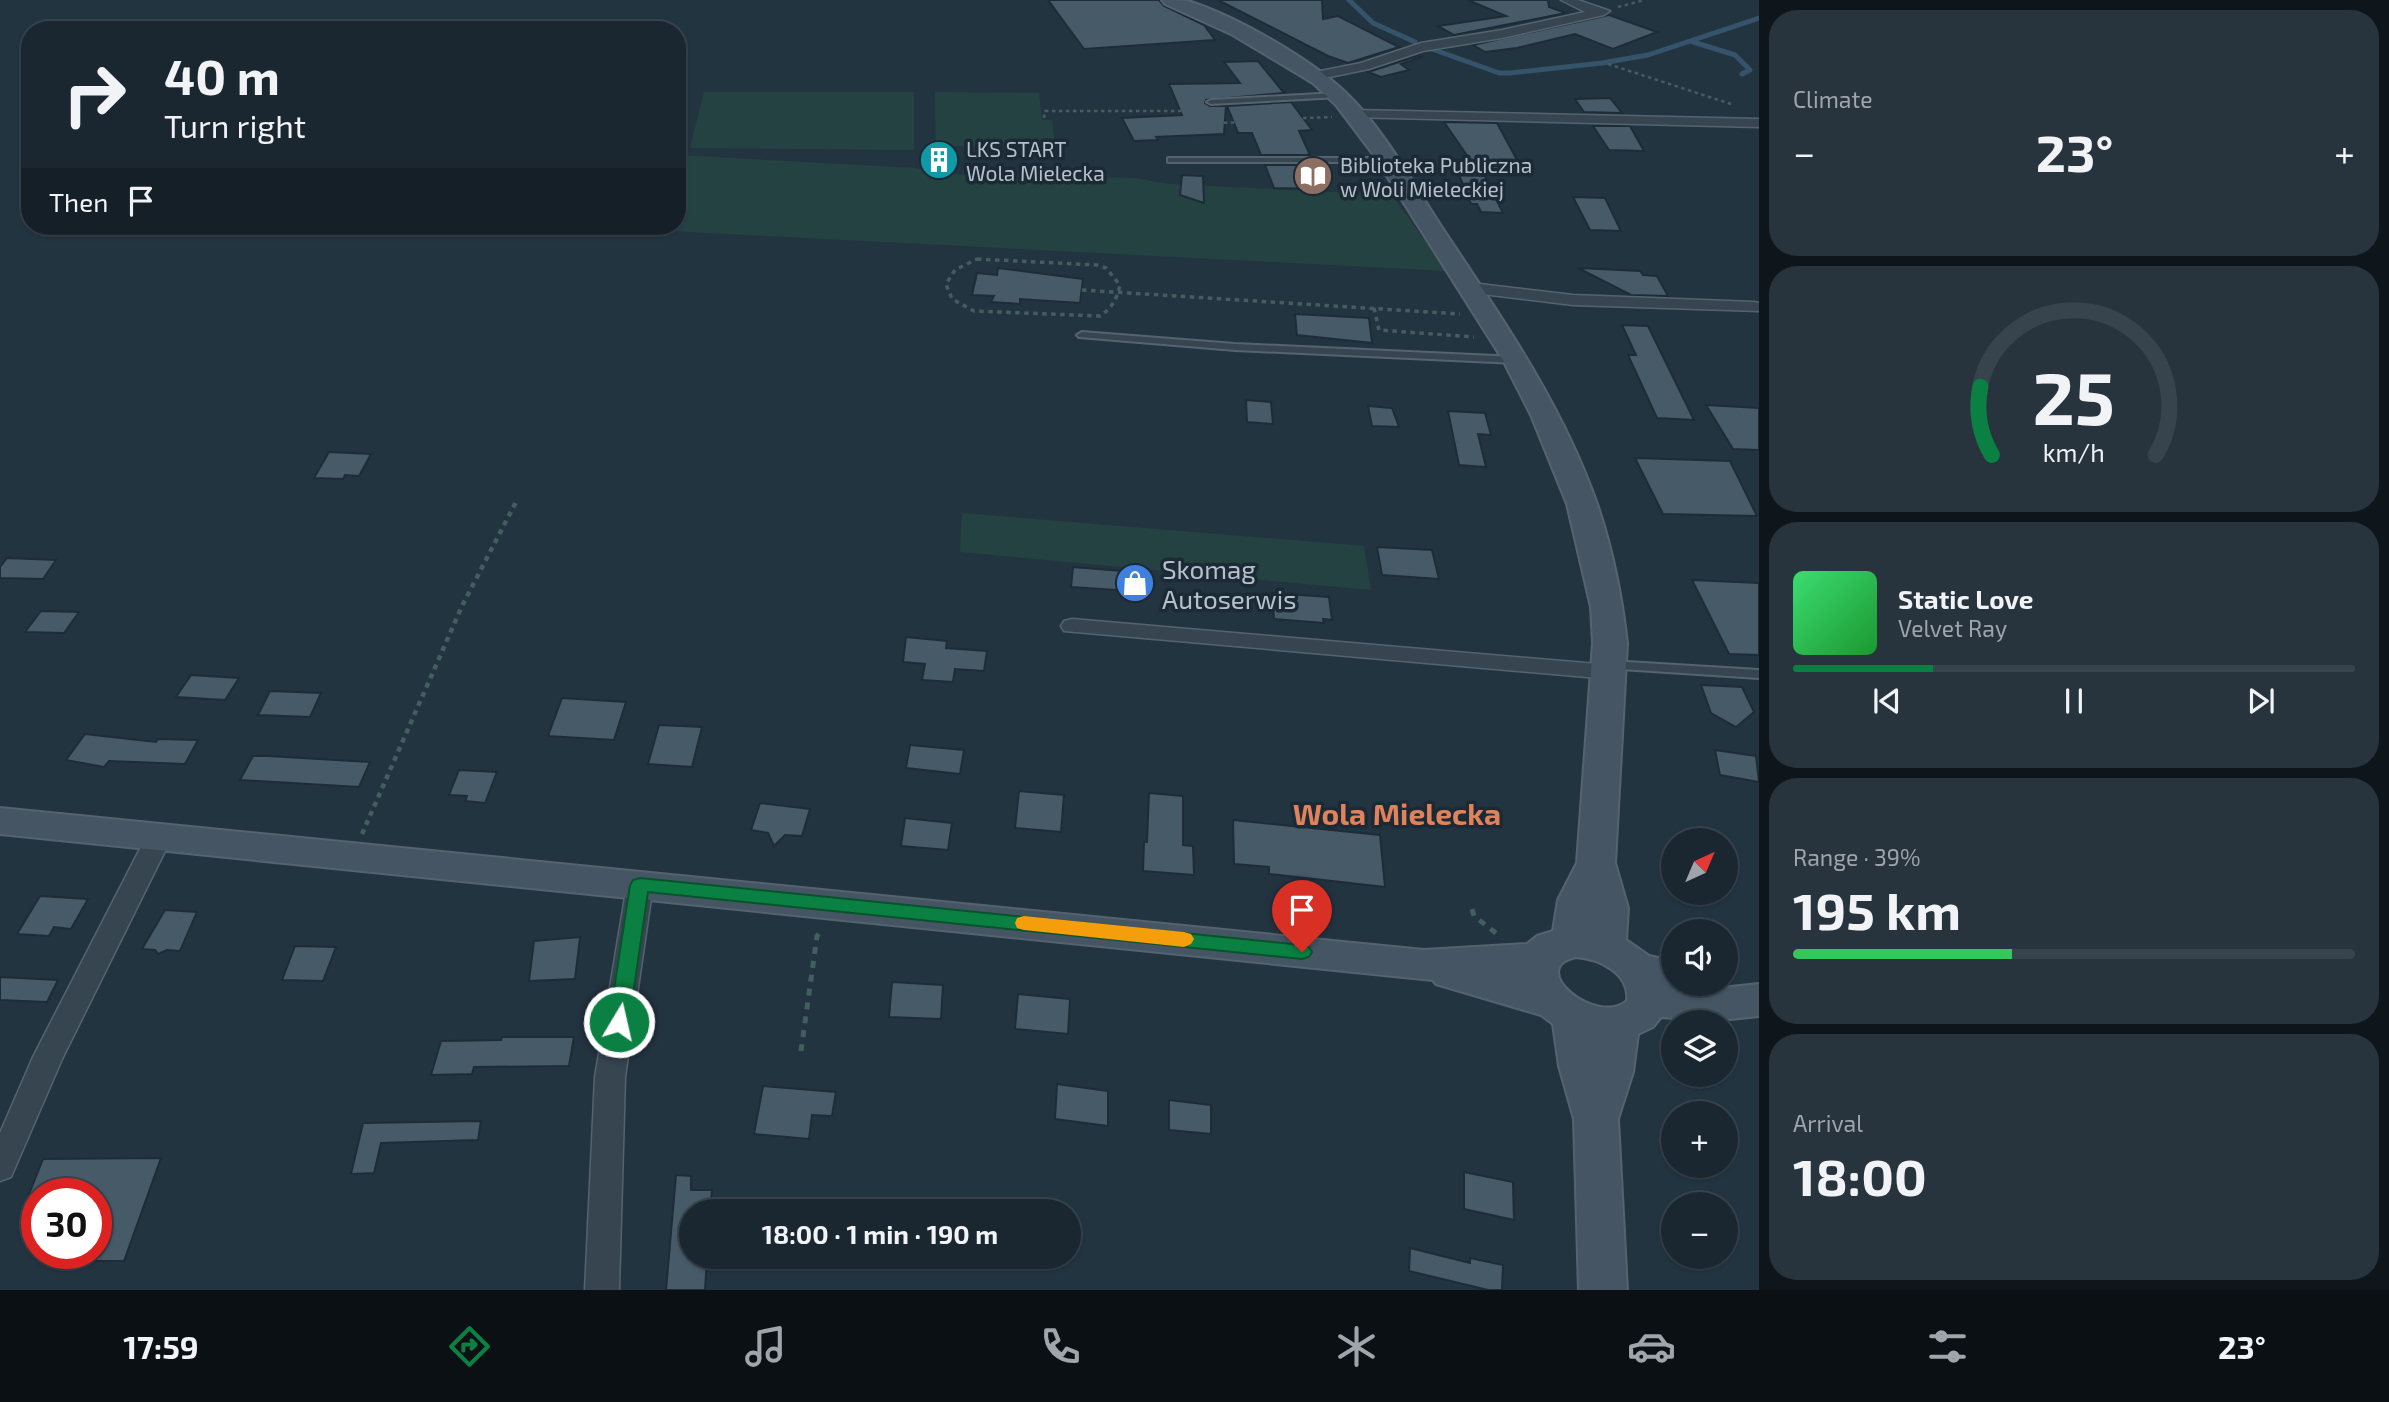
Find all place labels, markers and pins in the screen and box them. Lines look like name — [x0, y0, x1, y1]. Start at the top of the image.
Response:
place label: LKS START Wola Mielecka — [966, 136, 1105, 185]
building icon: LKS START Wola Mielecka — [918, 139, 960, 181]
place label: Biblioteka Publiczna w Woli Mieleckiej — [1340, 152, 1532, 202]
library icon: Biblioteka Publiczna w Woli Mieleckiej — [1292, 155, 1334, 197]
place label: Skomag Autoserwis — [1162, 553, 1296, 614]
shop icon: Skomag Autoserwis — [1114, 562, 1156, 604]
pin — [1272, 880, 1332, 952]

